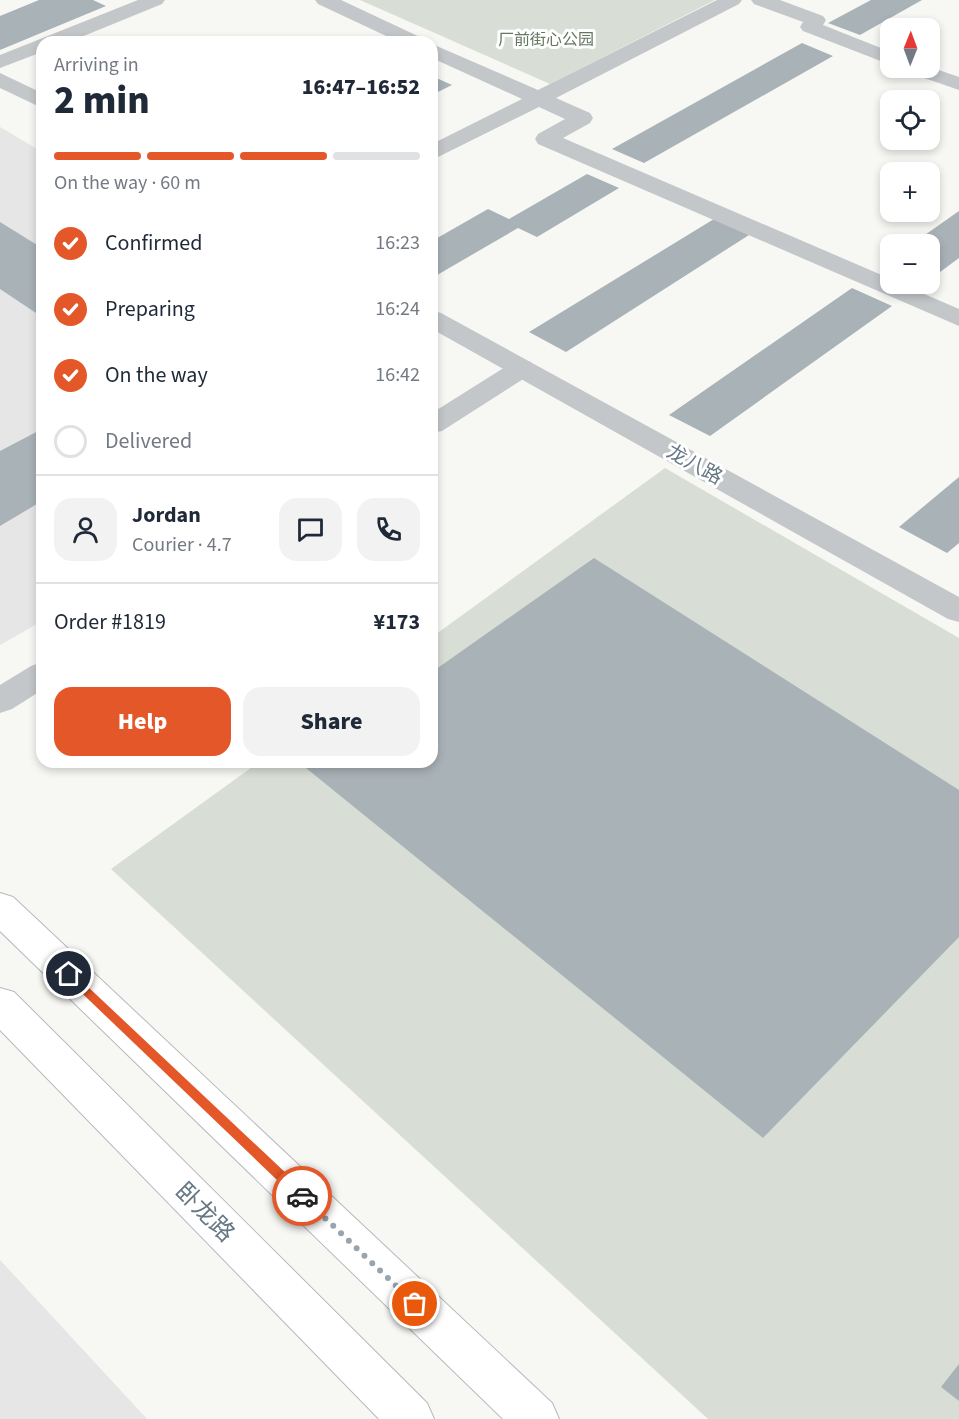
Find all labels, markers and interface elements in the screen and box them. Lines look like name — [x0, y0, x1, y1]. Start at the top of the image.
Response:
north arrow — [880, 18, 940, 78]
map controls — [880, 18, 940, 294]
park label: 厂前街心公园 — [498, 29, 594, 51]
text: Arriving in — [54, 51, 139, 79]
text: 16:47–16:52 — [302, 71, 420, 103]
text: 2 min — [54, 73, 150, 129]
button: locate — [880, 90, 940, 150]
button: + — [880, 162, 940, 222]
text: On the way · 60 m — [54, 169, 201, 197]
icon: check — [54, 227, 87, 260]
text: Confirmed — [105, 227, 202, 259]
text: 16:23 — [375, 229, 420, 257]
button: − — [880, 234, 940, 294]
icon: check — [54, 293, 87, 326]
text: Preparing — [105, 293, 195, 325]
text: 16:24 — [375, 295, 420, 323]
icon: check — [54, 359, 87, 392]
text: On the way — [105, 359, 208, 391]
text: 16:42 — [375, 361, 420, 389]
text: Delivered — [105, 425, 192, 457]
street label: 龙八路 — [661, 438, 728, 492]
button: person — [54, 498, 117, 561]
button: chat — [279, 498, 342, 561]
button: phone — [357, 498, 420, 561]
text: Jordan — [132, 499, 201, 531]
text: Courier · 4.7 — [132, 531, 232, 559]
text: Order #1819 — [54, 606, 166, 638]
text: ¥173 — [374, 606, 420, 638]
button: Help — [54, 687, 231, 756]
button: Share — [243, 687, 420, 756]
pin — [43, 948, 94, 999]
icon: home — [52, 957, 85, 990]
courier — [272, 1166, 332, 1226]
street label: 卧龙路 — [167, 1175, 242, 1250]
icon: car — [286, 1180, 319, 1213]
pin — [389, 1278, 440, 1329]
icon: bag — [398, 1287, 431, 1320]

